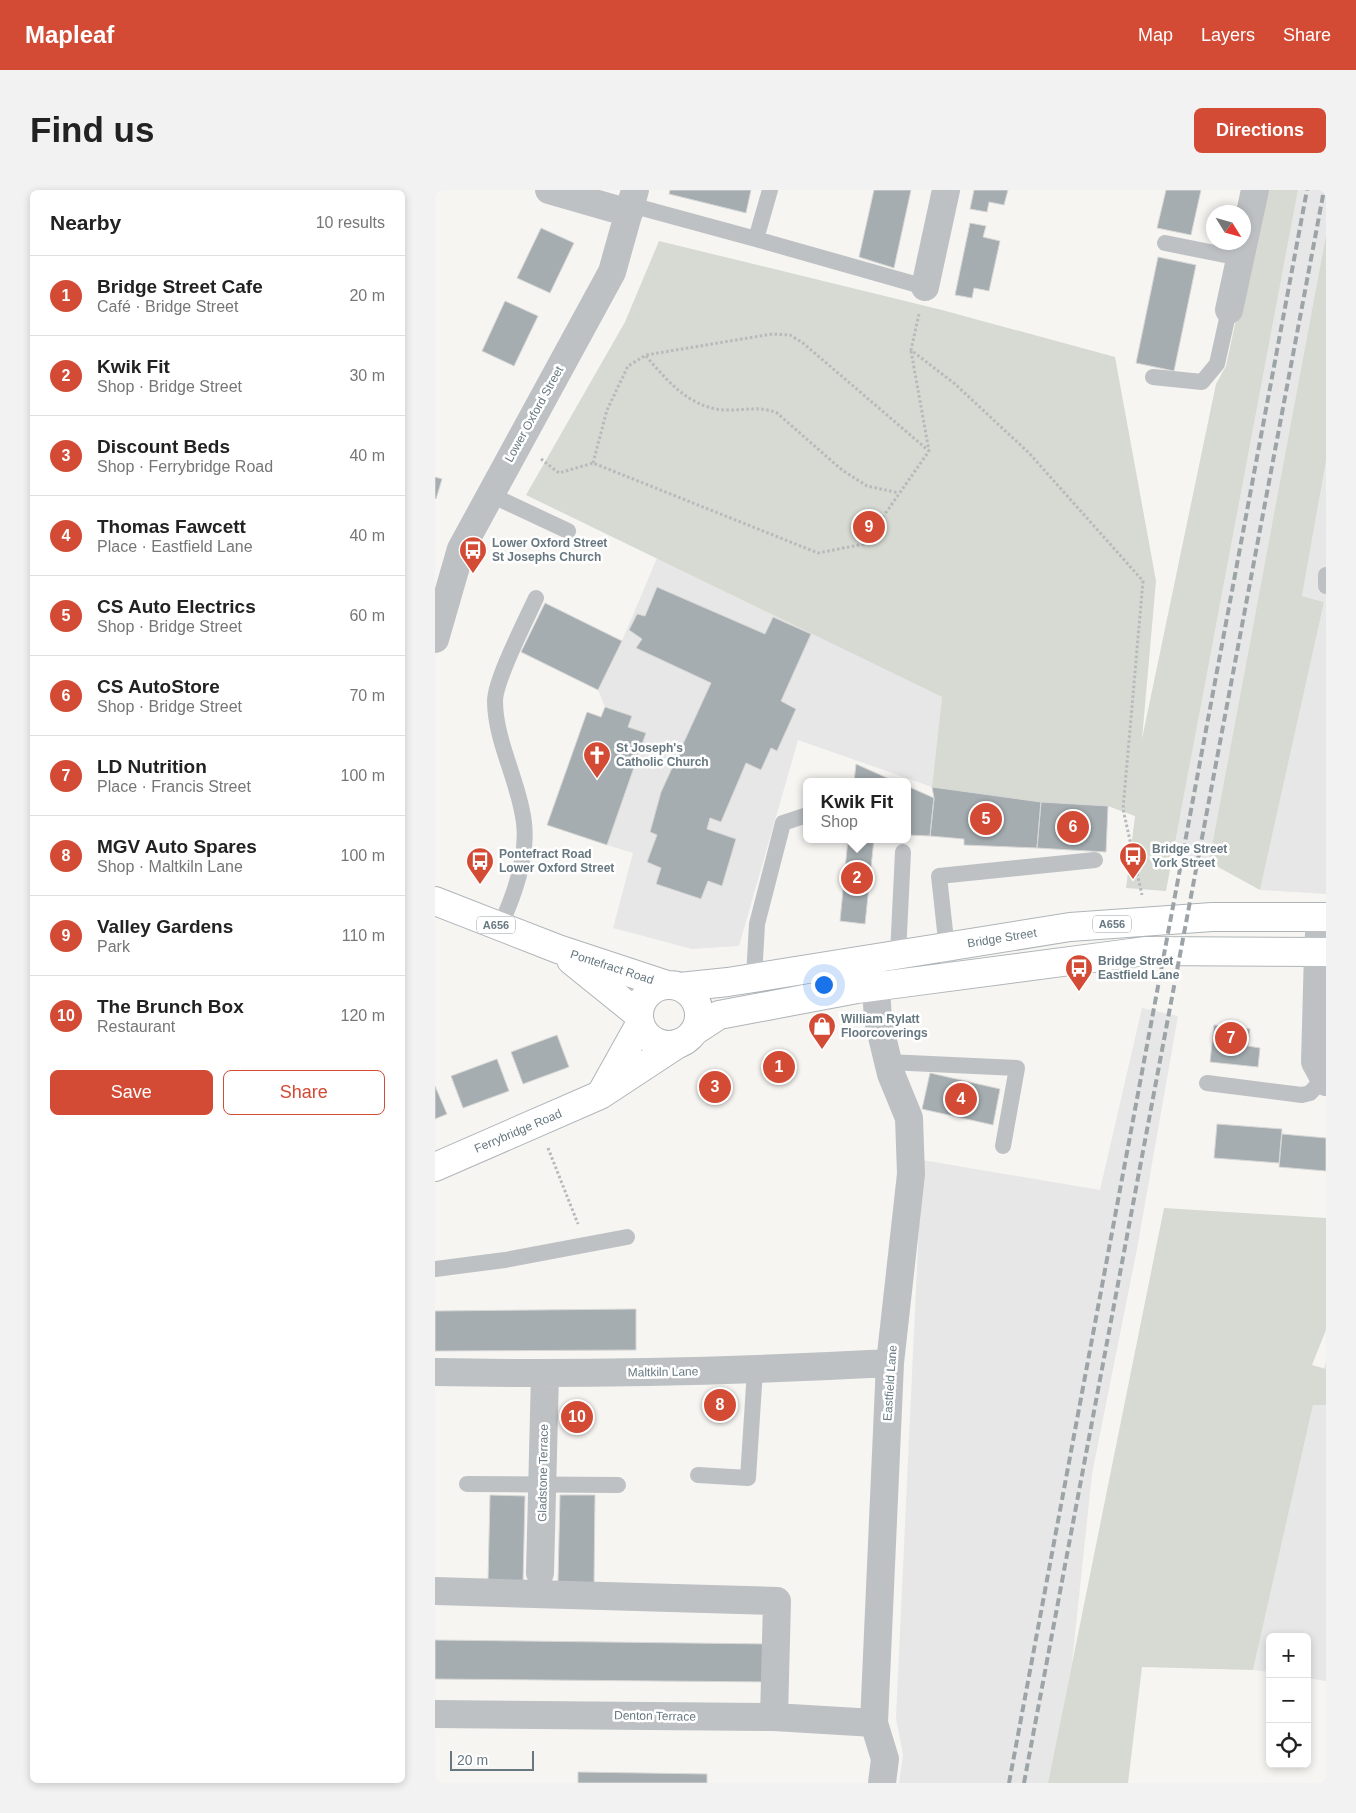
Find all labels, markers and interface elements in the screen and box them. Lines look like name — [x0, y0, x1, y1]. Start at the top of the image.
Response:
text: Mapleaf — [25, 21, 114, 48]
text: Map — [1138, 25, 1173, 45]
text: Layers — [1201, 25, 1255, 45]
text: Share — [1283, 25, 1331, 45]
button: Directions — [1194, 108, 1326, 153]
text: Find us — [30, 110, 154, 149]
north arrow — [1206, 205, 1251, 250]
text: Nearby — [50, 211, 121, 234]
text: 10 results — [316, 214, 385, 231]
text: Bridge Street Cafe — [97, 276, 263, 297]
text: 1 — [62, 287, 70, 304]
text: 20 m — [349, 287, 385, 304]
text: Café · Bridge Street — [97, 298, 238, 315]
text: Kwik Fit — [97, 356, 170, 377]
street label: Lower Oxford Street — [502, 363, 566, 464]
text: 2 — [62, 367, 70, 384]
text: 30 m — [349, 367, 385, 384]
text: Shop · Bridge Street — [97, 378, 242, 395]
text: Discount Beds — [97, 436, 230, 457]
text: 3 — [62, 447, 70, 464]
text: 40 m — [349, 447, 385, 464]
text: Shop · Ferrybridge Road — [97, 458, 273, 475]
pin: 9 — [853, 508, 885, 546]
text: Thomas Fawcett — [97, 516, 246, 537]
text: 4 — [62, 527, 70, 544]
text: 40 m — [349, 527, 385, 544]
bus stop icon: Lower Oxford Street St Josephs Church — [458, 535, 488, 574]
place label: Lower Oxford Street St Josephs Church — [492, 536, 607, 564]
text: Place · Eastfield Lane — [97, 538, 253, 555]
text: CS Auto Electrics — [97, 596, 256, 617]
text: 5 — [62, 607, 70, 624]
text: 60 m — [349, 607, 385, 624]
text: Shop · Bridge Street — [97, 618, 242, 635]
text: CS AutoStore — [97, 676, 220, 697]
text: 6 — [62, 687, 70, 704]
text: 70 m — [349, 687, 385, 704]
text: Shop · Bridge Street — [97, 698, 242, 715]
church icon: St Joseph's Catholic Church — [582, 740, 612, 779]
place label: St Joseph's Catholic Church — [616, 741, 709, 769]
text: LD Nutrition — [97, 756, 207, 777]
text: 7 — [62, 767, 70, 784]
text: 100 m — [341, 767, 385, 784]
text: Place · Francis Street — [97, 778, 251, 795]
popup — [803, 778, 911, 843]
text: Kwik Fit — [821, 791, 893, 812]
pin: 5 — [970, 800, 1002, 838]
pin: 6 — [1057, 808, 1089, 846]
text: Shop — [821, 813, 858, 830]
text: MGV Auto Spares — [97, 836, 257, 857]
bus stop icon: Bridge Street York Street — [1118, 841, 1148, 880]
place label: Bridge Street York Street — [1152, 842, 1227, 870]
bus stop icon: Pontefract Road Lower Oxford Street — [465, 846, 495, 885]
text: 8 — [62, 847, 70, 864]
text: 100 m — [341, 847, 385, 864]
place label: Pontefract Road Lower Oxford Street — [499, 847, 614, 875]
text: Shop · Maltkiln Lane — [97, 858, 243, 875]
pin: 2 — [841, 859, 873, 897]
text: Valley Gardens — [97, 916, 233, 937]
road number: A656 — [477, 916, 515, 934]
road number: A656 — [1093, 916, 1131, 932]
street label: Bridge Street — [966, 926, 1038, 950]
text: 9 — [62, 927, 70, 944]
text: 110 m — [342, 927, 385, 944]
text: Park — [97, 938, 130, 955]
street label: Pontefract Road — [569, 947, 655, 987]
bus stop icon: Bridge Street Eastfield Lane — [1064, 953, 1094, 992]
place label: Bridge Street Eastfield Lane — [1098, 954, 1180, 982]
your location — [811, 972, 837, 998]
text: The Brunch Box — [97, 996, 244, 1017]
text: 10 — [57, 1007, 75, 1024]
text: 120 m — [341, 1007, 385, 1024]
shop icon: William Rylatt Floorcoverings — [807, 1011, 837, 1050]
place label: William Rylatt Floorcoverings — [841, 1012, 928, 1040]
text: Restaurant — [97, 1018, 175, 1035]
pin: 7 — [1215, 1019, 1247, 1057]
pin: 1 — [763, 1048, 795, 1086]
pin: 3 — [699, 1068, 731, 1106]
button: Save — [50, 1070, 213, 1115]
button: Share — [223, 1070, 385, 1115]
pin: 4 — [945, 1080, 977, 1118]
street label: Ferrybridge Road — [472, 1106, 564, 1156]
street label: Eastfield Lane — [880, 1344, 900, 1421]
street label: Maltkiln Lane — [628, 1364, 699, 1380]
pin: 8 — [704, 1386, 736, 1424]
pin: 10 — [561, 1398, 593, 1436]
street label: Gladstone Terrace — [535, 1424, 551, 1522]
map controls — [1266, 1633, 1311, 1768]
button: + — [1266, 1633, 1311, 1678]
button: − — [1266, 1678, 1311, 1723]
street label: Denton Terrace — [614, 1708, 696, 1724]
button: locate — [1266, 1723, 1311, 1768]
scale bar — [450, 1748, 534, 1771]
text: 20 m — [457, 1752, 488, 1768]

